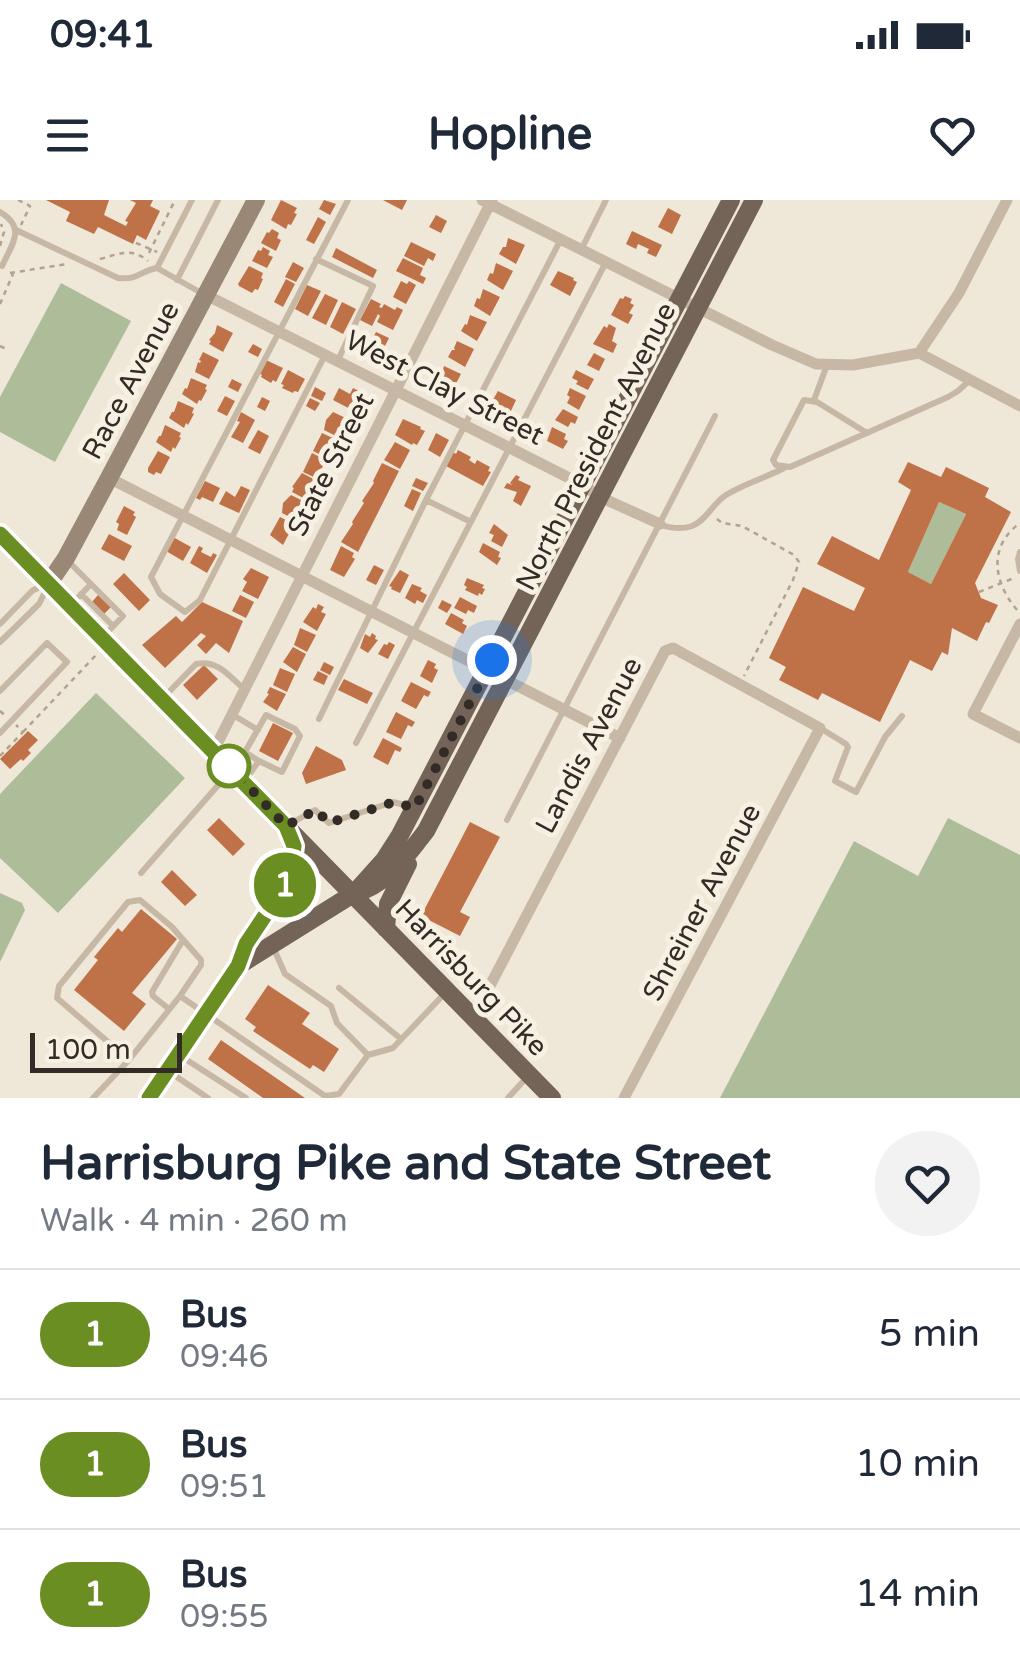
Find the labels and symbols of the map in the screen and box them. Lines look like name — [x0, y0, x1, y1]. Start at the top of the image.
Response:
street label: Race Avenue — [75, 296, 187, 465]
street label: North President Avenue — [508, 297, 683, 596]
street label: West Clay Street — [339, 323, 550, 453]
street label: State Street — [280, 387, 382, 542]
your location — [467, 635, 517, 685]
street label: Landis Avenue — [528, 652, 650, 839]
unlabelled marker — [208, 745, 250, 787]
street label: Shreiner Avenue — [636, 798, 768, 1007]
line badge: 1 — [252, 852, 318, 918]
street label: Harrisburg Pike — [388, 892, 555, 1063]
scale bar — [30, 1028, 182, 1073]

